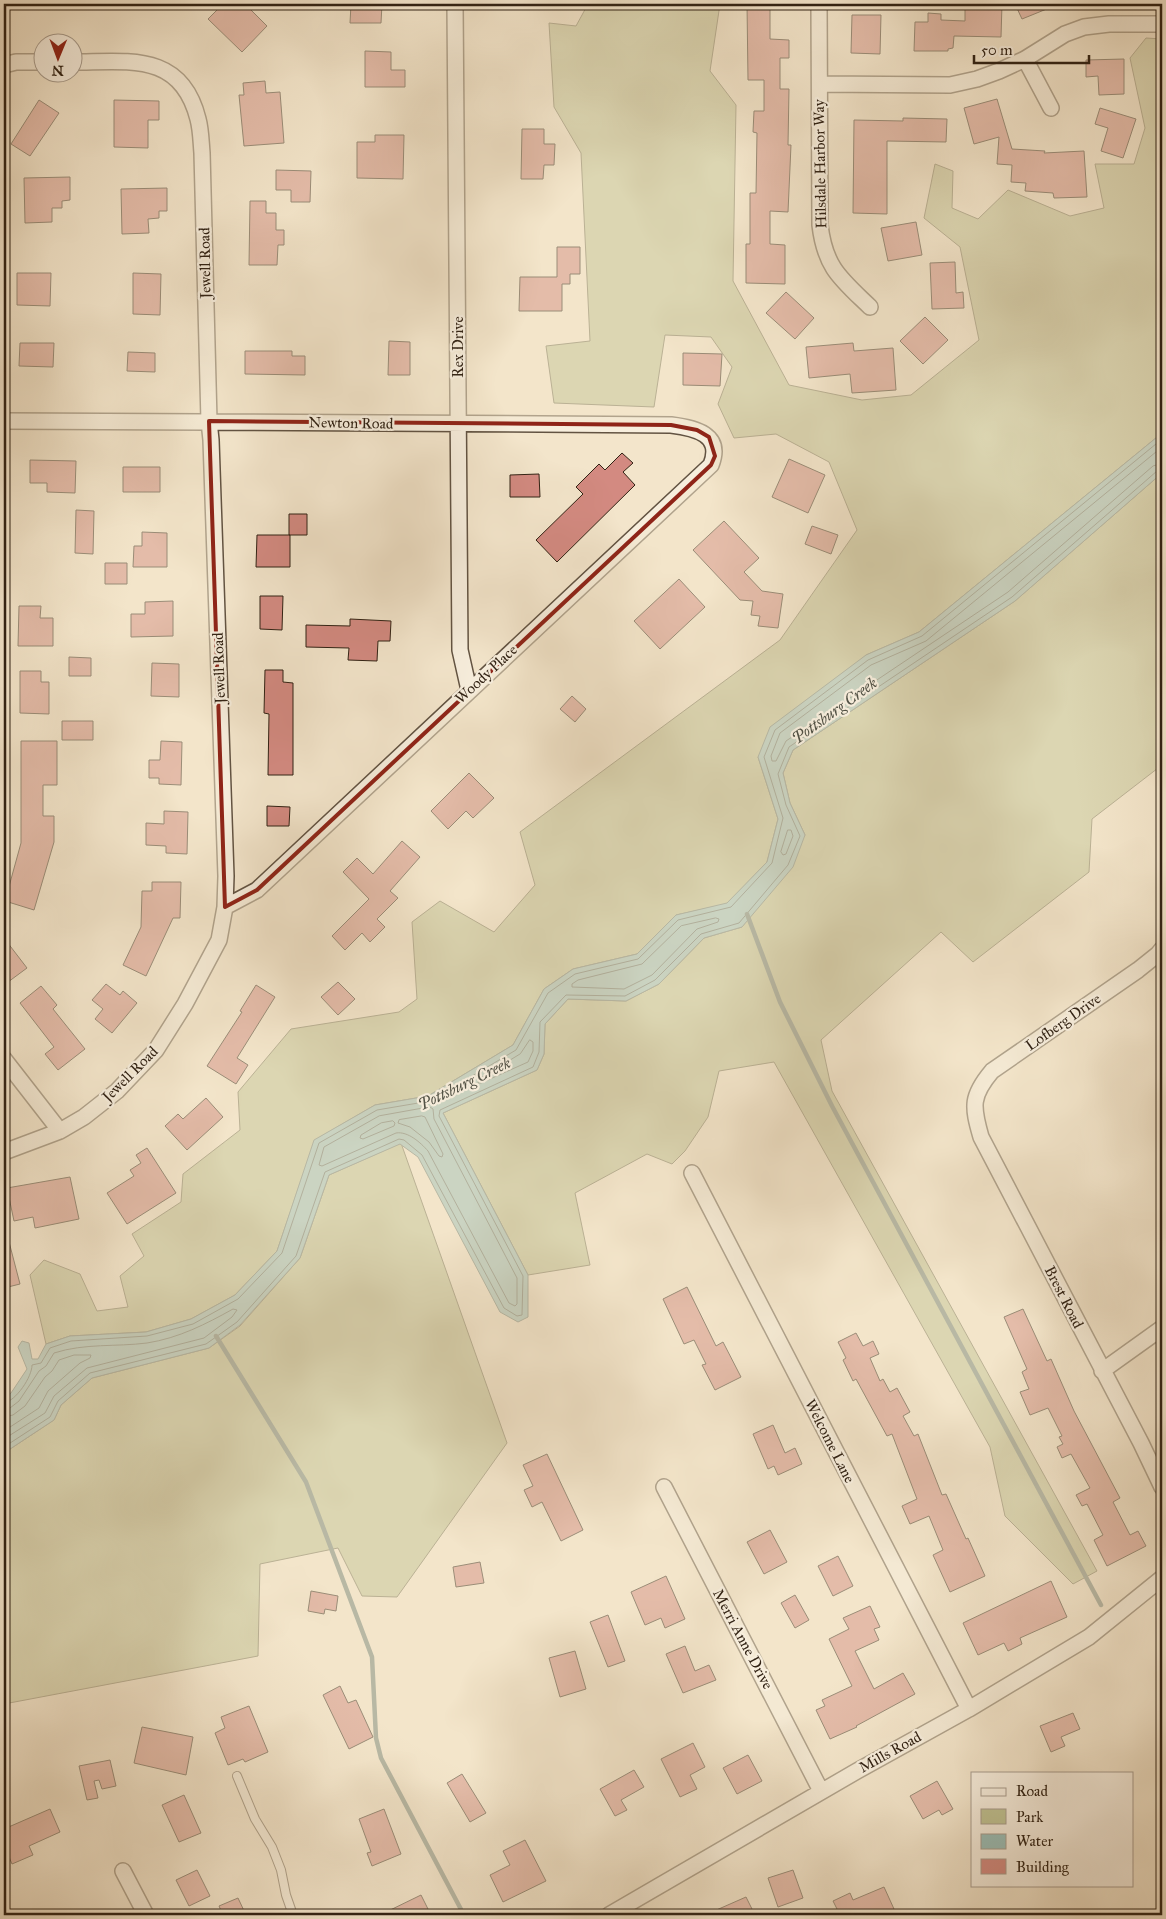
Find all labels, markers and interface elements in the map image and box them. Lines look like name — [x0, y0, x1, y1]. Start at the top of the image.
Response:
north arrow — [32, 32, 82, 82]
scale bar — [974, 32, 1088, 64]
text: 50 m — [981, 41, 1013, 59]
text: N — [52, 62, 64, 79]
street label: Hilsdale Harbor Way — [810, 98, 830, 229]
street label: Jewell Road — [195, 227, 216, 301]
street label: Rex Drive — [449, 316, 467, 378]
street label: Newton Road — [308, 413, 394, 433]
street label: Jewell Road — [209, 632, 230, 706]
street label: Woody Place — [451, 641, 521, 707]
water label: Pottsburg Creek — [788, 673, 881, 748]
street label: Lofberg Drive — [1022, 989, 1104, 1055]
street label: Jewell Road — [97, 1042, 163, 1108]
water label: Pottsburg Creek — [415, 1053, 514, 1114]
street label: Brest Road — [1041, 1263, 1088, 1332]
street label: Welcome Lane — [801, 1396, 859, 1486]
street label: Merri Anne Drive — [709, 1586, 777, 1692]
street label: Mills Road — [856, 1727, 925, 1776]
legend — [971, 1772, 1134, 1886]
text: Road — [1016, 1782, 1048, 1800]
text: Park — [1016, 1808, 1043, 1826]
text: Water — [1016, 1832, 1053, 1850]
text: Building — [1016, 1858, 1070, 1876]

